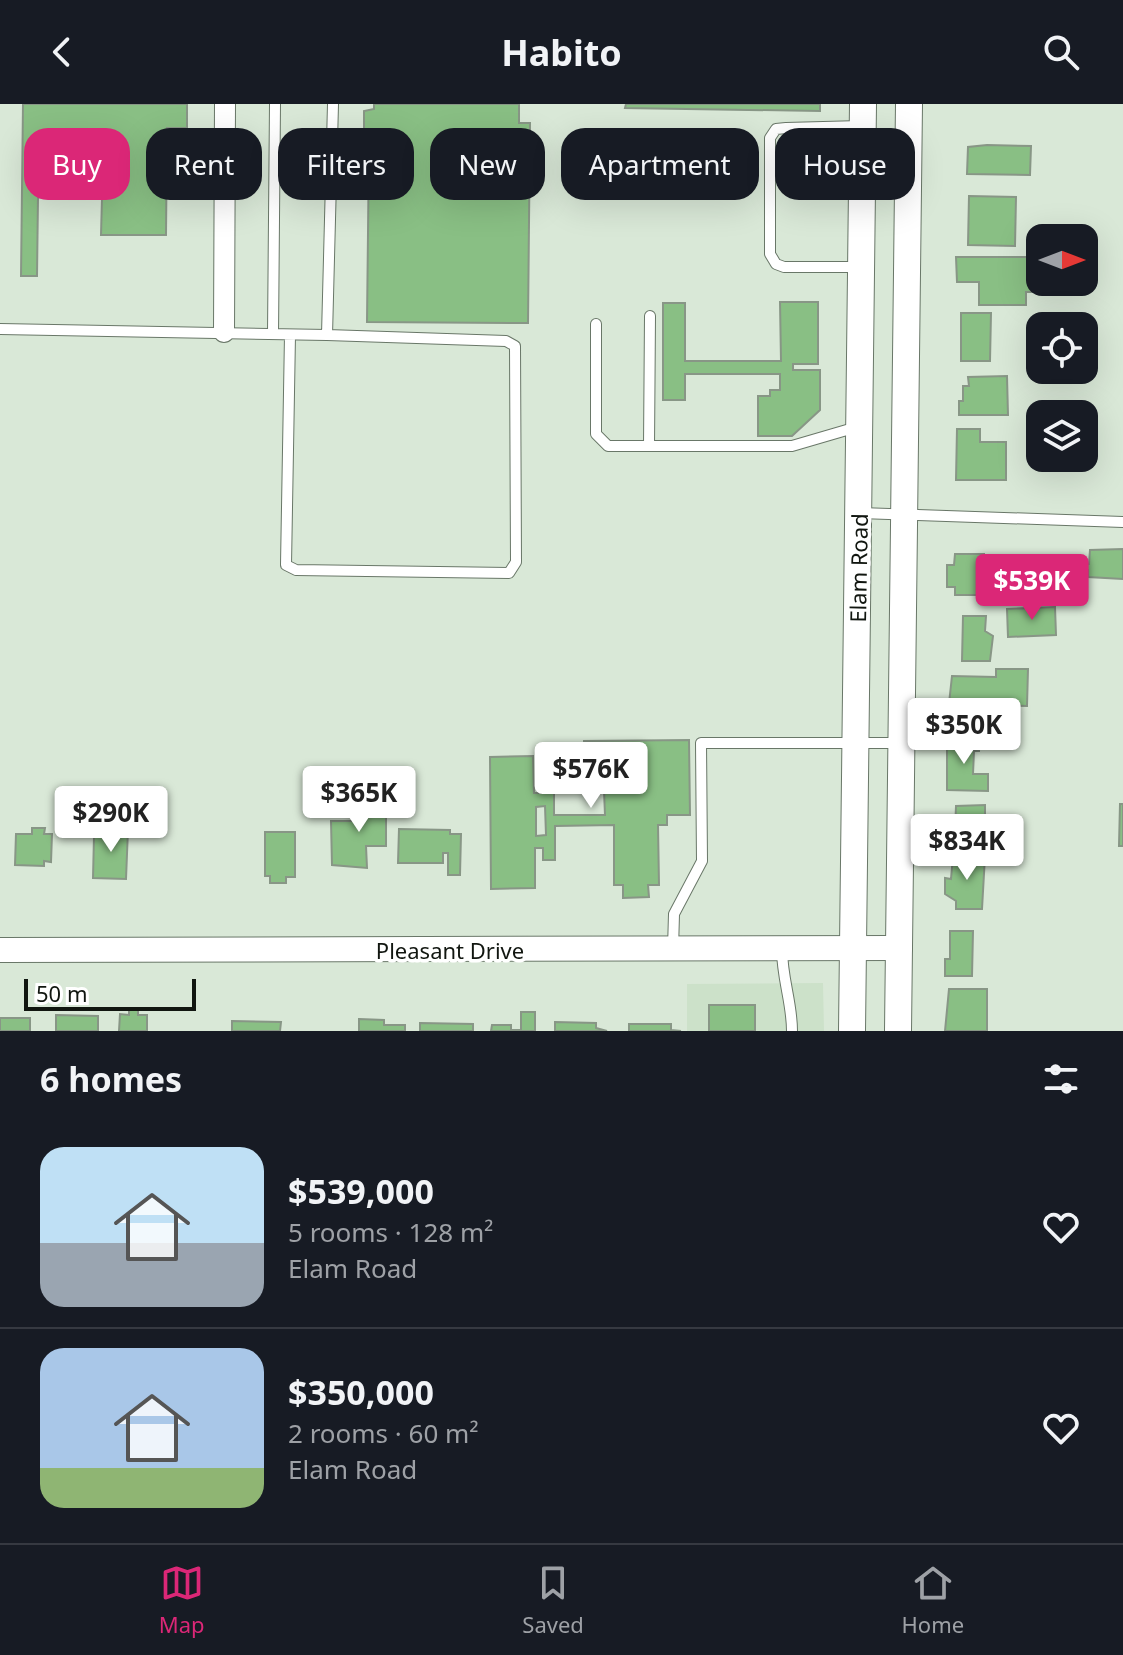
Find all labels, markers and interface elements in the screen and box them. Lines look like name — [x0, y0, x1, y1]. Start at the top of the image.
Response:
text: Habito — [501, 28, 622, 77]
icon: back — [40, 30, 84, 74]
icon: search — [1039, 30, 1083, 74]
chip: Buy — [24, 128, 130, 200]
chip: Rent — [146, 128, 262, 200]
chip: Filters — [278, 128, 414, 200]
chip: New — [430, 128, 545, 200]
chip: Apartment — [561, 128, 759, 200]
chip: House — [775, 128, 915, 200]
north arrow — [1026, 224, 1098, 296]
map controls — [1026, 224, 1098, 472]
button: locate — [1026, 312, 1098, 384]
button: layers — [1026, 400, 1098, 472]
street label: Elam Road — [842, 513, 874, 623]
pin: $539K — [976, 554, 1088, 622]
text: $539K — [994, 562, 1070, 598]
pin: $350K — [908, 698, 1020, 766]
text: $350K — [926, 706, 1002, 742]
pin: $576K — [535, 742, 647, 810]
text: $576K — [553, 750, 629, 786]
pin: $365K — [303, 766, 415, 834]
text: $365K — [321, 774, 397, 810]
pin: $290K — [55, 786, 167, 854]
text: $290K — [73, 794, 149, 830]
pin: $834K — [911, 814, 1023, 882]
text: $834K — [929, 822, 1005, 858]
street label: Pleasant Drive — [376, 935, 524, 965]
scale bar — [24, 975, 196, 1011]
text: 50 m — [36, 978, 87, 1008]
text: 6 homes — [40, 1056, 182, 1102]
icon: filters — [1039, 1057, 1083, 1101]
text: $539,000 — [288, 1168, 434, 1214]
icon: home — [104, 1179, 200, 1275]
icon: heart — [1039, 1205, 1083, 1249]
text: 5 rooms · 128 m² — [288, 1214, 493, 1250]
text: Elam Road — [288, 1250, 417, 1286]
text: $350,000 — [288, 1369, 434, 1415]
icon: home — [104, 1380, 200, 1476]
icon: heart — [1039, 1406, 1083, 1450]
text: 2 rooms · 60 m² — [288, 1415, 478, 1451]
text: Elam Road — [288, 1451, 417, 1487]
tab: Map — [159, 1561, 205, 1639]
tab: Saved — [522, 1561, 584, 1639]
tab: Home — [902, 1561, 964, 1639]

